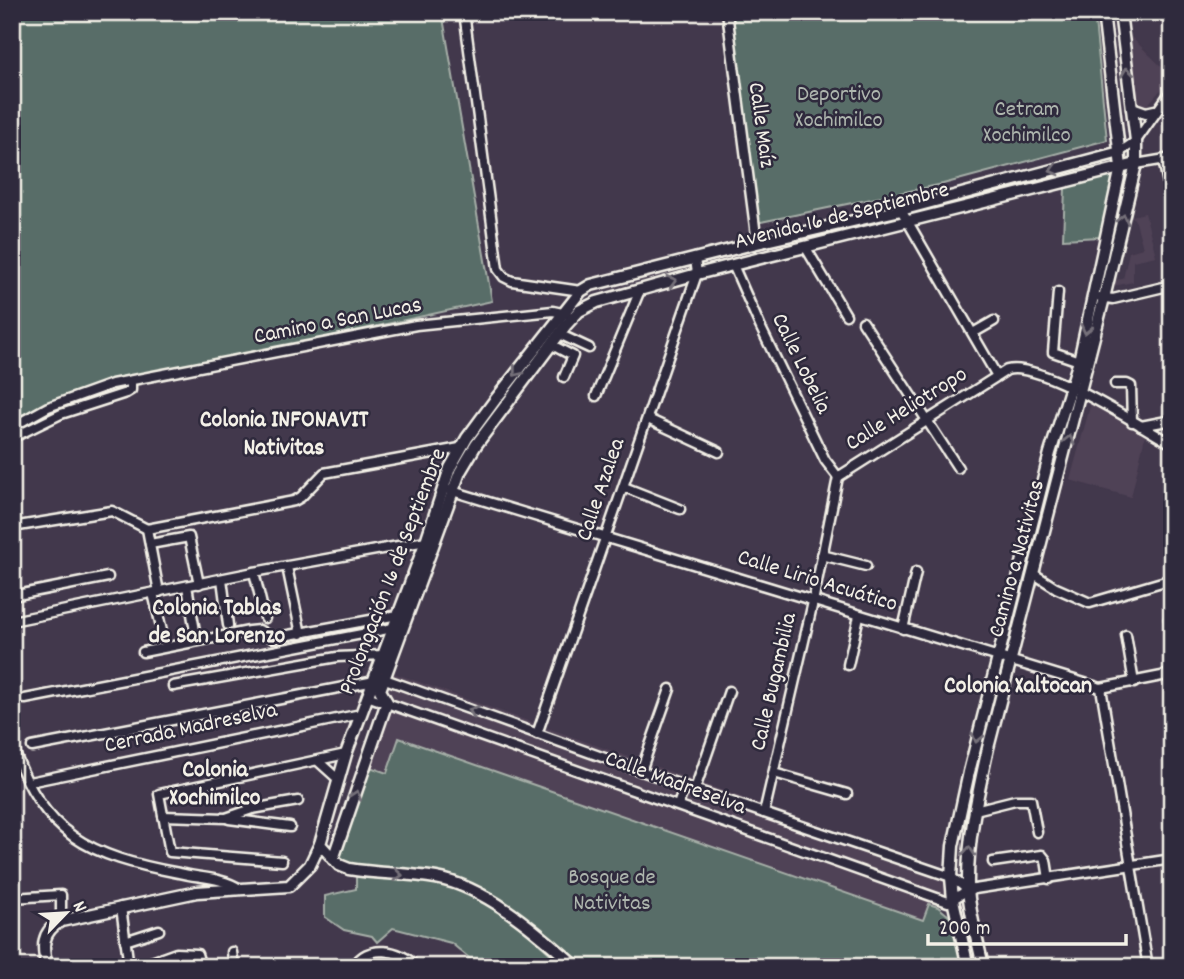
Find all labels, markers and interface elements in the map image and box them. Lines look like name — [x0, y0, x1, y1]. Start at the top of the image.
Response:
one-way arrow — [1120, 66, 1135, 78]
park label: Deportivo Xochimilco — [795, 79, 883, 138]
street label: Calle Maíz — [738, 80, 782, 170]
park label: Cetram Xochimilco — [983, 94, 1071, 153]
one-way arrow — [1048, 162, 1060, 176]
street label: Avenida 16 de Septiembre — [731, 174, 953, 260]
one-way arrow — [1115, 213, 1130, 225]
one-way arrow — [665, 275, 677, 290]
street label: Camino a San Lucas — [251, 290, 425, 354]
street label: Calle Lobelia — [761, 308, 839, 421]
one-way arrow — [1079, 323, 1094, 335]
street label: Calle Heliotropo — [840, 359, 974, 461]
one-way arrow — [512, 364, 525, 377]
district label: Colonia INFONAVIT Nativitas — [200, 404, 369, 466]
street label: Calle Azalea — [569, 433, 635, 546]
one-way arrow — [1061, 434, 1075, 446]
street label: Prolongación 16 de Septiembre — [332, 444, 456, 700]
street label: Camino a Nativitas — [981, 477, 1055, 641]
street label: Calle Lirio Acuático — [733, 542, 901, 622]
district label: Colonia Tablas de San Lorenzo — [149, 592, 286, 654]
street label: Calle Bugambilia — [743, 609, 807, 754]
district label: Colonia Xaltocan — [944, 670, 1092, 704]
street label: Cerrada Madreselva — [102, 694, 281, 763]
one-way arrow — [467, 705, 479, 719]
one-way arrow — [971, 732, 985, 744]
street label: Calle Madreselva — [600, 743, 751, 825]
district label: Colonia Xochimilco — [169, 754, 261, 816]
one-way arrow — [348, 789, 362, 801]
one-way arrow — [961, 845, 976, 856]
park label: Bosque de Nativitas — [568, 862, 656, 921]
one-way arrow — [393, 867, 404, 882]
north arrow — [32, 878, 102, 948]
text: N — [64, 897, 92, 917]
scale bar — [928, 902, 1126, 946]
text: 200 m — [939, 915, 990, 945]

